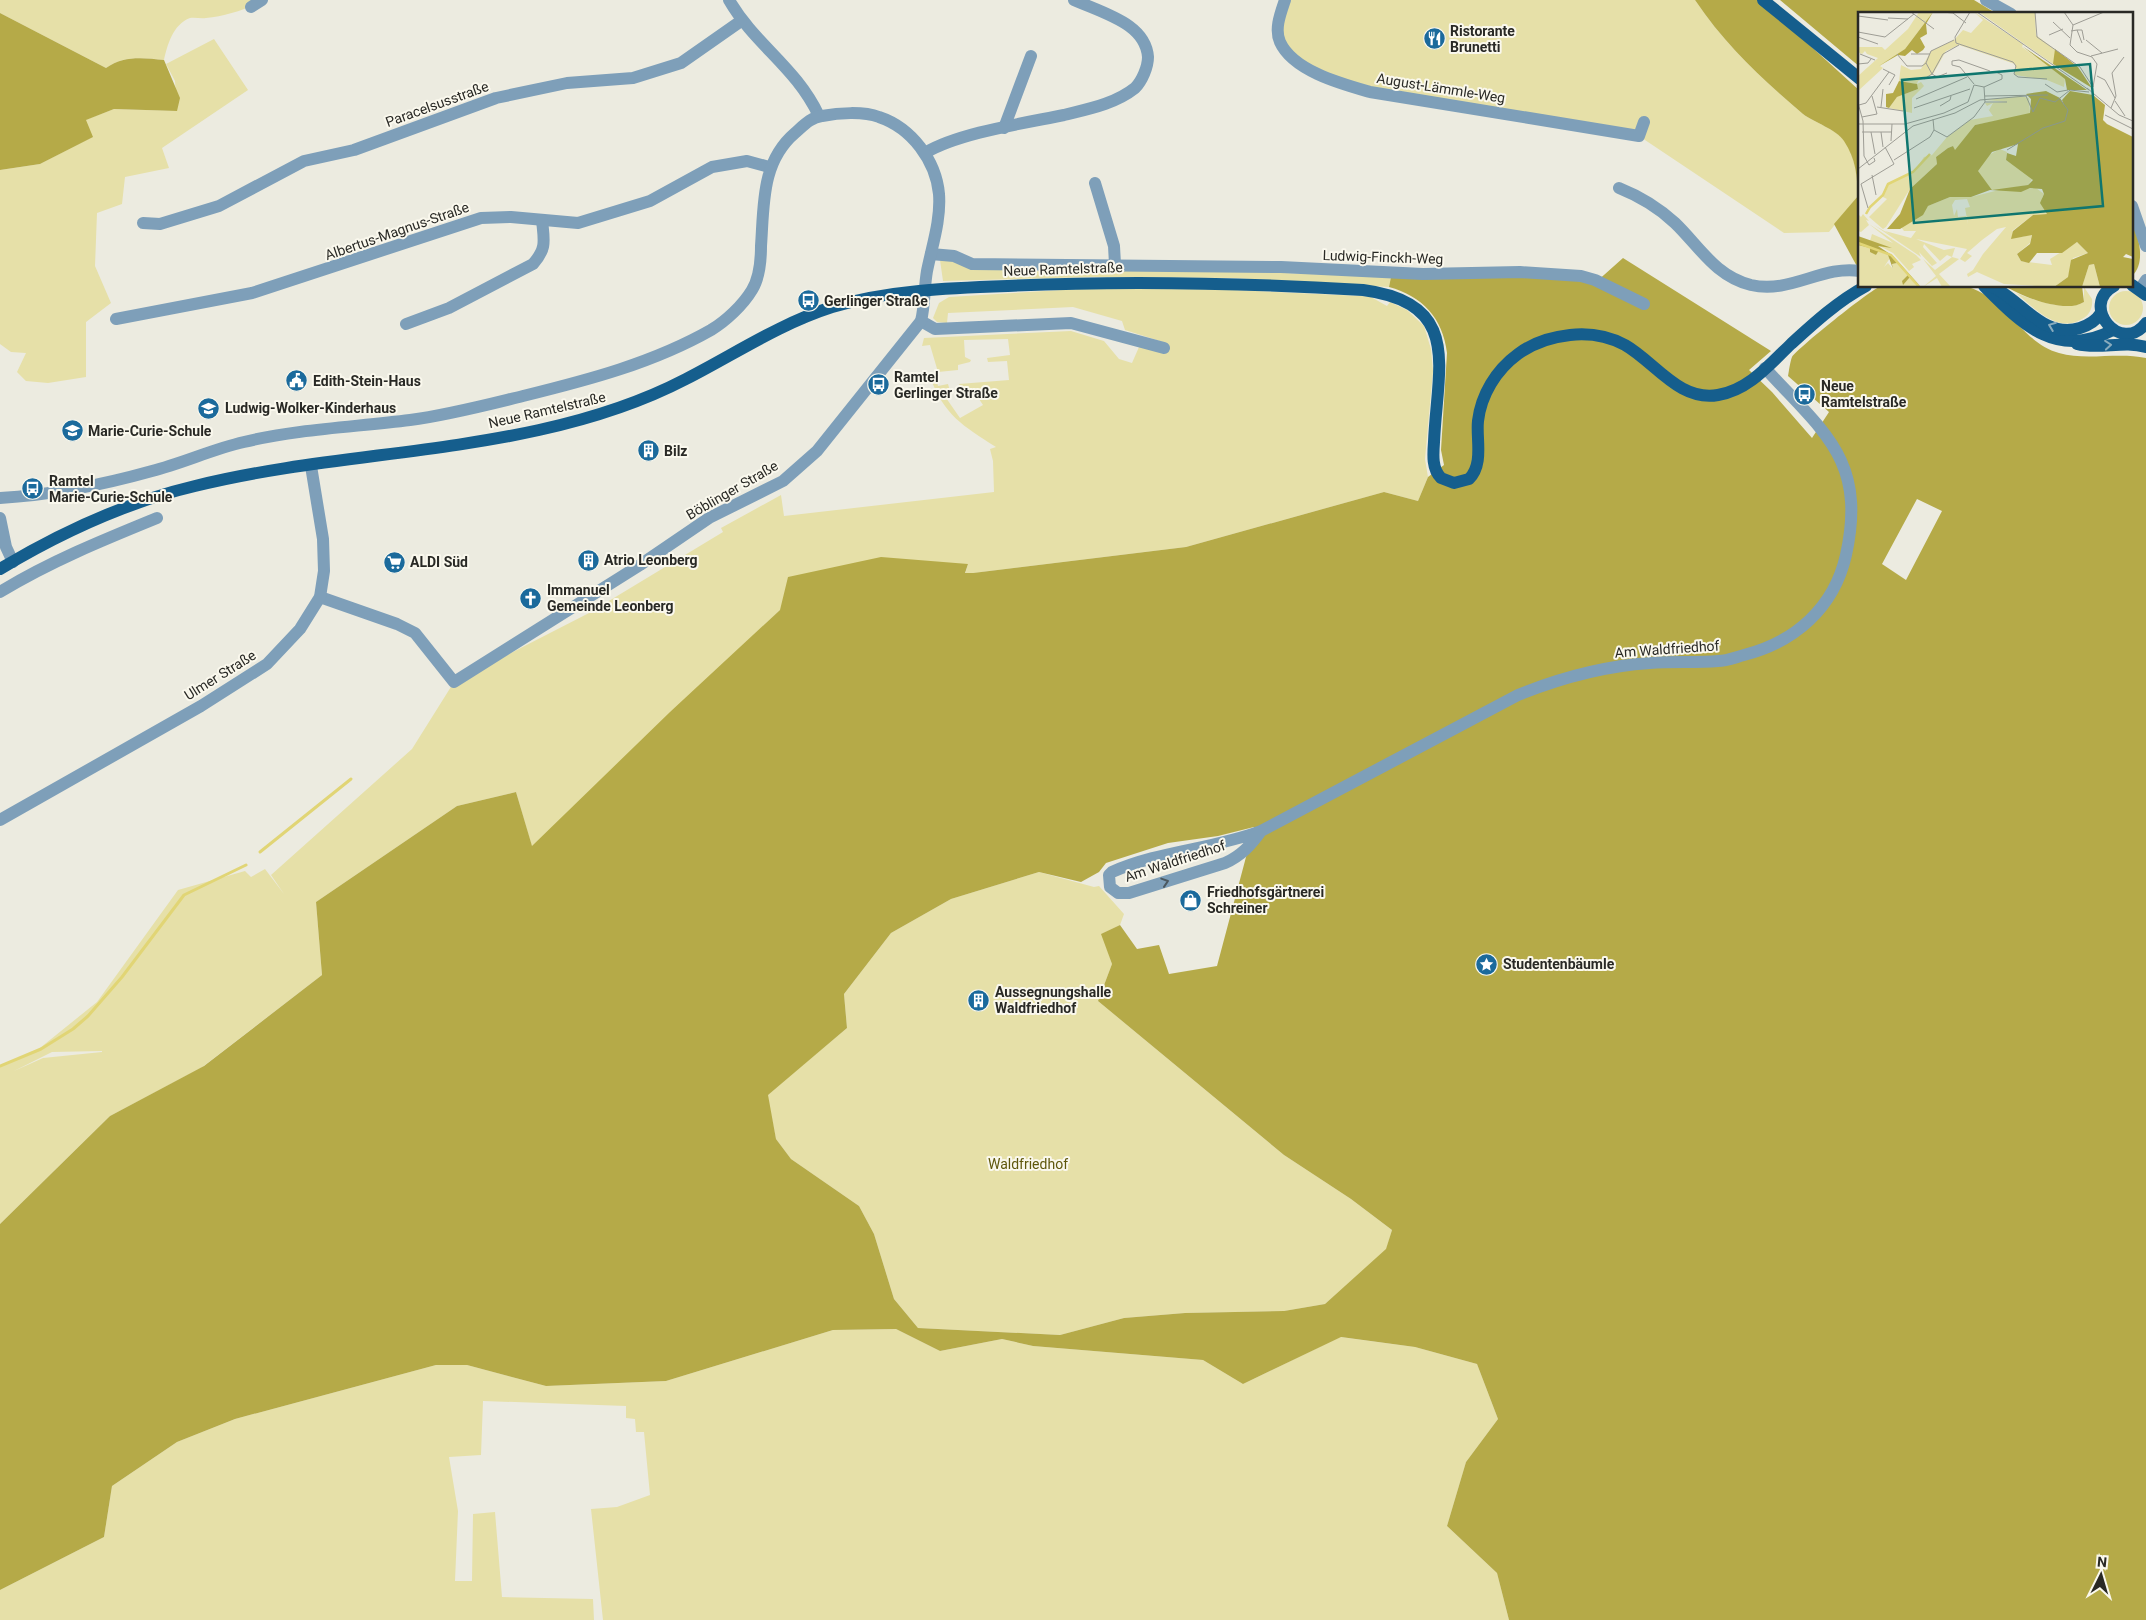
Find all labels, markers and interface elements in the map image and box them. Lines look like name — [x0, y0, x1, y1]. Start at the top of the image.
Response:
inset map — [1858, 12, 2134, 288]
place label: Ristorante Brunetti — [1450, 23, 1515, 55]
restaurant icon: Ristorante Brunetti — [1422, 27, 1446, 51]
street label: August-Lämmle-Weg — [1376, 70, 1506, 106]
street label: Paracelsusstraße — [383, 78, 491, 130]
street label: Albertus-Magnus-Straße — [323, 199, 471, 263]
street label: Ludwig-Finckh-Weg — [1322, 247, 1444, 267]
street label: Neue Ramtelstraße — [1003, 259, 1123, 279]
bus stop icon: Gerlinger Straße — [796, 289, 820, 313]
place label: Gerlinger Straße — [824, 293, 928, 309]
one-way arrow — [2048, 322, 2057, 333]
one-way arrow — [2104, 339, 2112, 350]
public building icon: Edith-Stein-Haus — [285, 369, 309, 393]
place label: Ramtel Gerlinger Straße — [894, 369, 998, 401]
place label: Edith-Stein-Haus — [313, 373, 421, 389]
bus stop icon: Ramtel Gerlinger Straße — [866, 373, 890, 397]
place label: Neue Ramtelstraße — [1821, 378, 1907, 410]
bus stop icon: Neue Ramtelstraße — [1793, 382, 1817, 406]
street label: Neue Ramtelstraße — [487, 389, 607, 431]
school or university icon: Ludwig-Wolker-Kinderhaus — [197, 396, 221, 420]
place label: Ludwig-Wolker-Kinderhaus — [225, 400, 396, 416]
school or university icon: Marie-Curie-Schule — [60, 419, 84, 443]
place label: Marie-Curie-Schule — [88, 423, 212, 439]
building icon: Bilz — [636, 439, 660, 463]
place label: Bilz — [664, 443, 687, 459]
street label: Böblinger Straße — [683, 457, 781, 523]
place label: Ramtel Marie-Curie-Schule — [49, 473, 173, 505]
bus stop icon: Ramtel Marie-Curie-Schule — [21, 477, 45, 501]
building icon: Atrio Leonberg — [576, 548, 600, 572]
supermarket icon: ALDI Süd — [382, 550, 406, 574]
place label: Atrio Leonberg — [604, 552, 698, 568]
place label: ALDI Süd — [410, 554, 468, 570]
place label: Immanuel Gemeinde Leonberg — [547, 582, 674, 614]
church icon: Immanuel Gemeinde Leonberg — [519, 586, 543, 610]
street label: Am Waldfriedhof — [1614, 637, 1720, 661]
street label: Ulmer Straße — [181, 647, 259, 703]
street label: Am Waldfriedhof — [1123, 837, 1227, 885]
one-way arrow — [1161, 877, 1169, 887]
place label: Friedhofsgärtnerei Schreiner — [1207, 884, 1324, 916]
shop icon: Friedhofsgärtnerei Schreiner — [1179, 888, 1203, 912]
place icon: Studentenbäumle — [1475, 952, 1499, 976]
place label: Studentenbäumle — [1503, 956, 1615, 972]
place label: Aussegnungshalle Waldfriedhof — [995, 984, 1112, 1016]
building icon: Aussegnungshalle Waldfriedhof — [967, 988, 991, 1012]
park label: Waldfriedhof — [988, 1156, 1068, 1172]
north arrow — [2076, 1550, 2126, 1600]
text: N — [2097, 1554, 2108, 1570]

